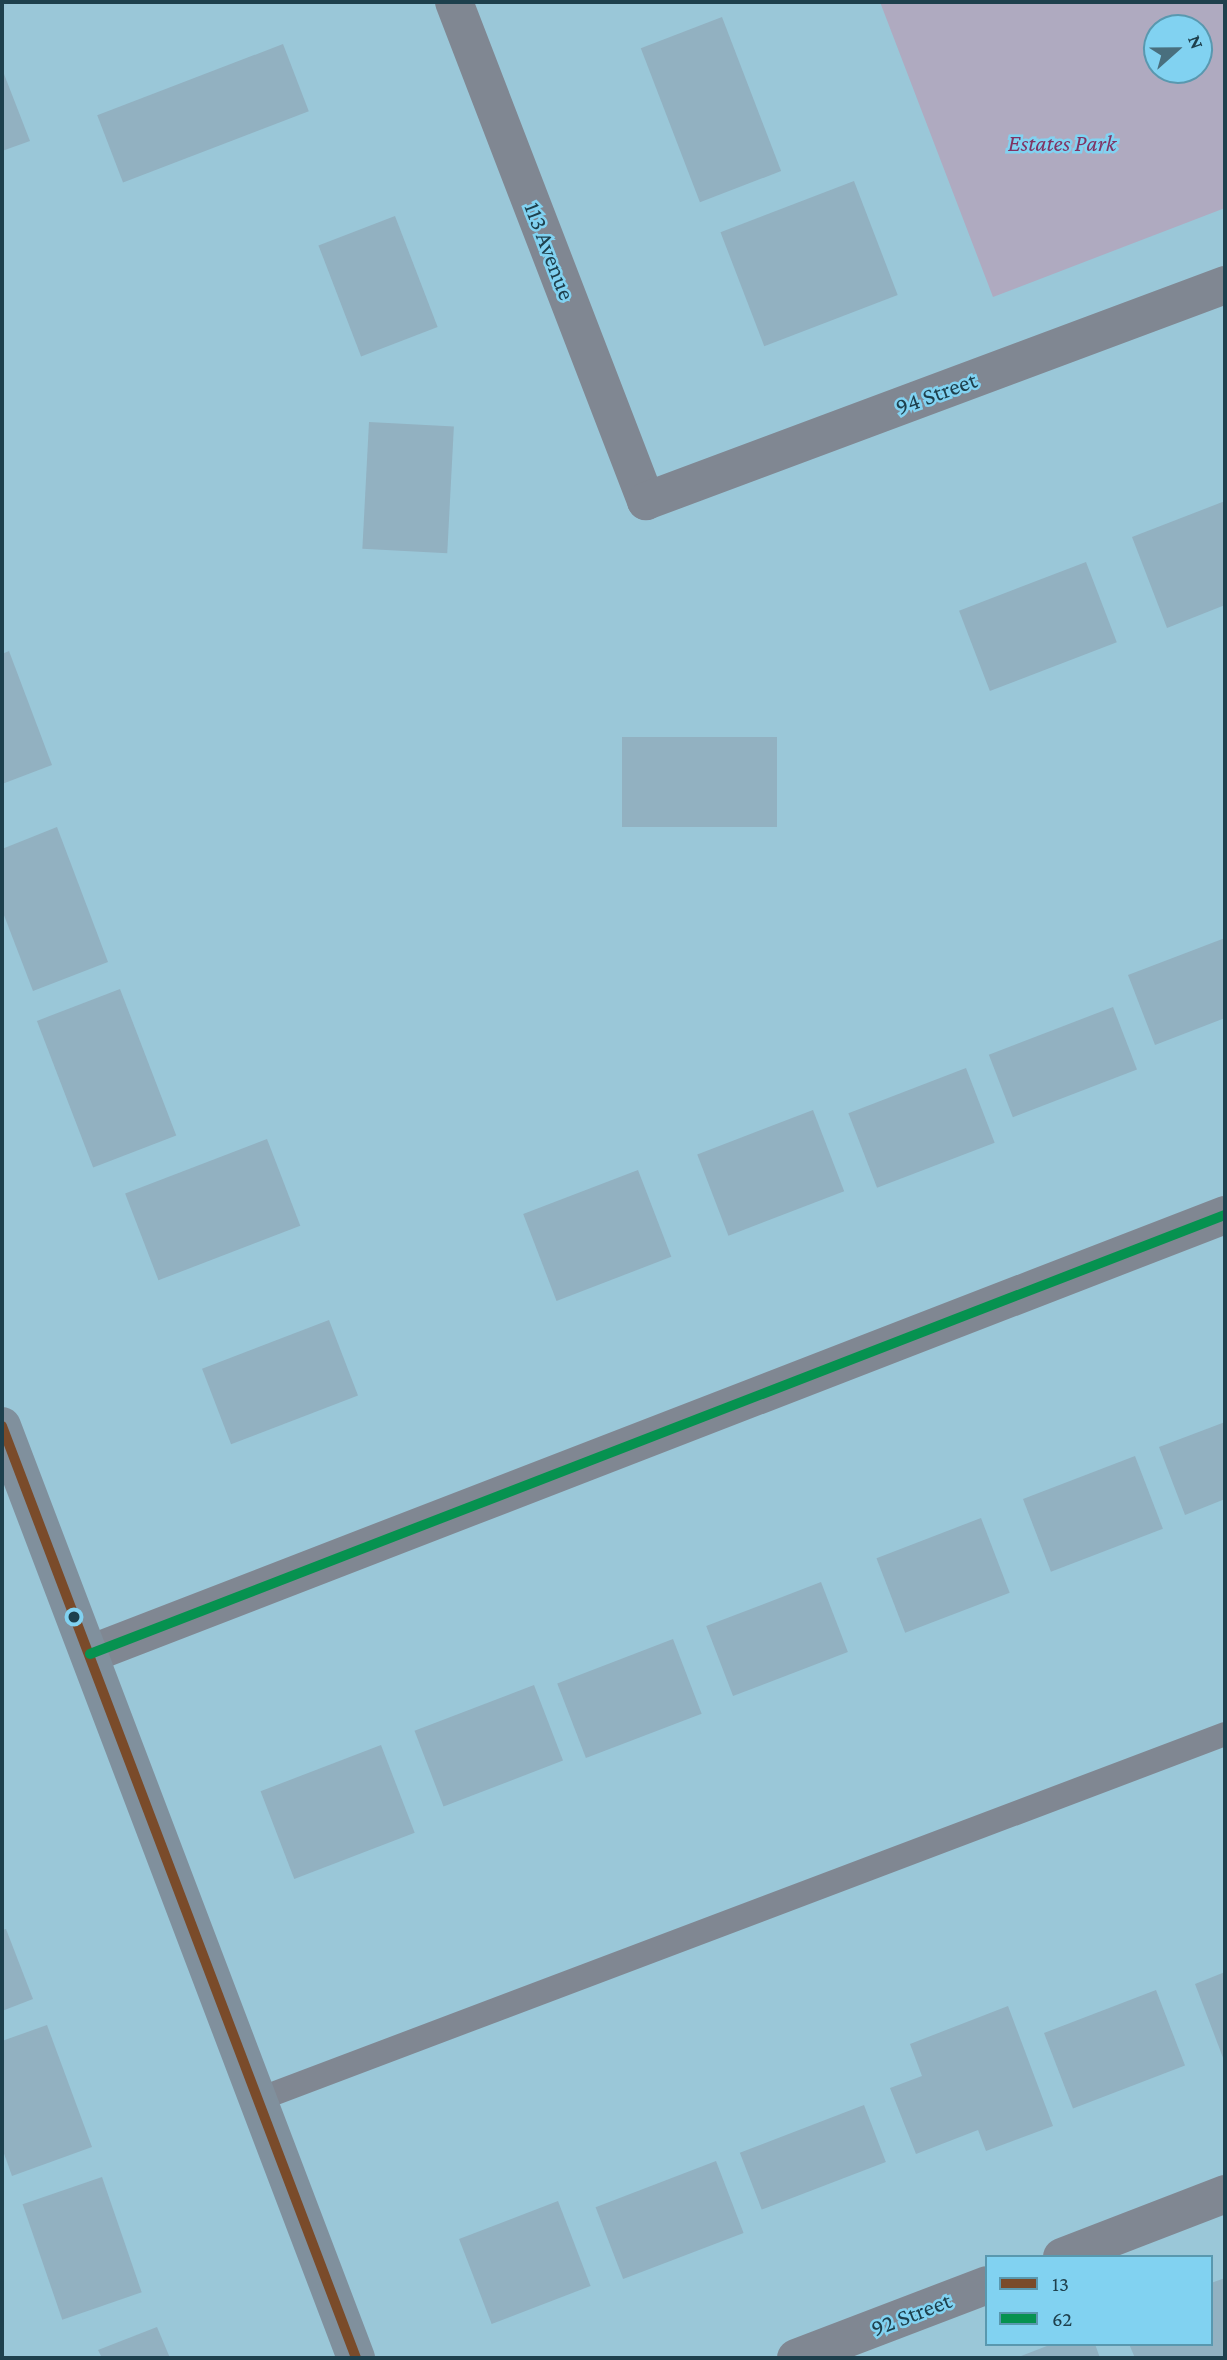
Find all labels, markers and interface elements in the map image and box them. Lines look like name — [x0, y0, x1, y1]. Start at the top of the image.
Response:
north arrow — [1143, 14, 1213, 84]
text: N — [1184, 32, 1208, 52]
park label: Estates Park — [1008, 129, 1116, 157]
street label: 113 Avenue — [518, 198, 582, 304]
street label: 94 Street — [891, 365, 981, 421]
unlabelled marker — [67, 1610, 81, 1624]
legend — [986, 2255, 1213, 2346]
text: 13 — [1052, 2272, 1069, 2296]
street label: 92 Street — [867, 2286, 955, 2342]
text: 62 — [1052, 2307, 1072, 2331]

